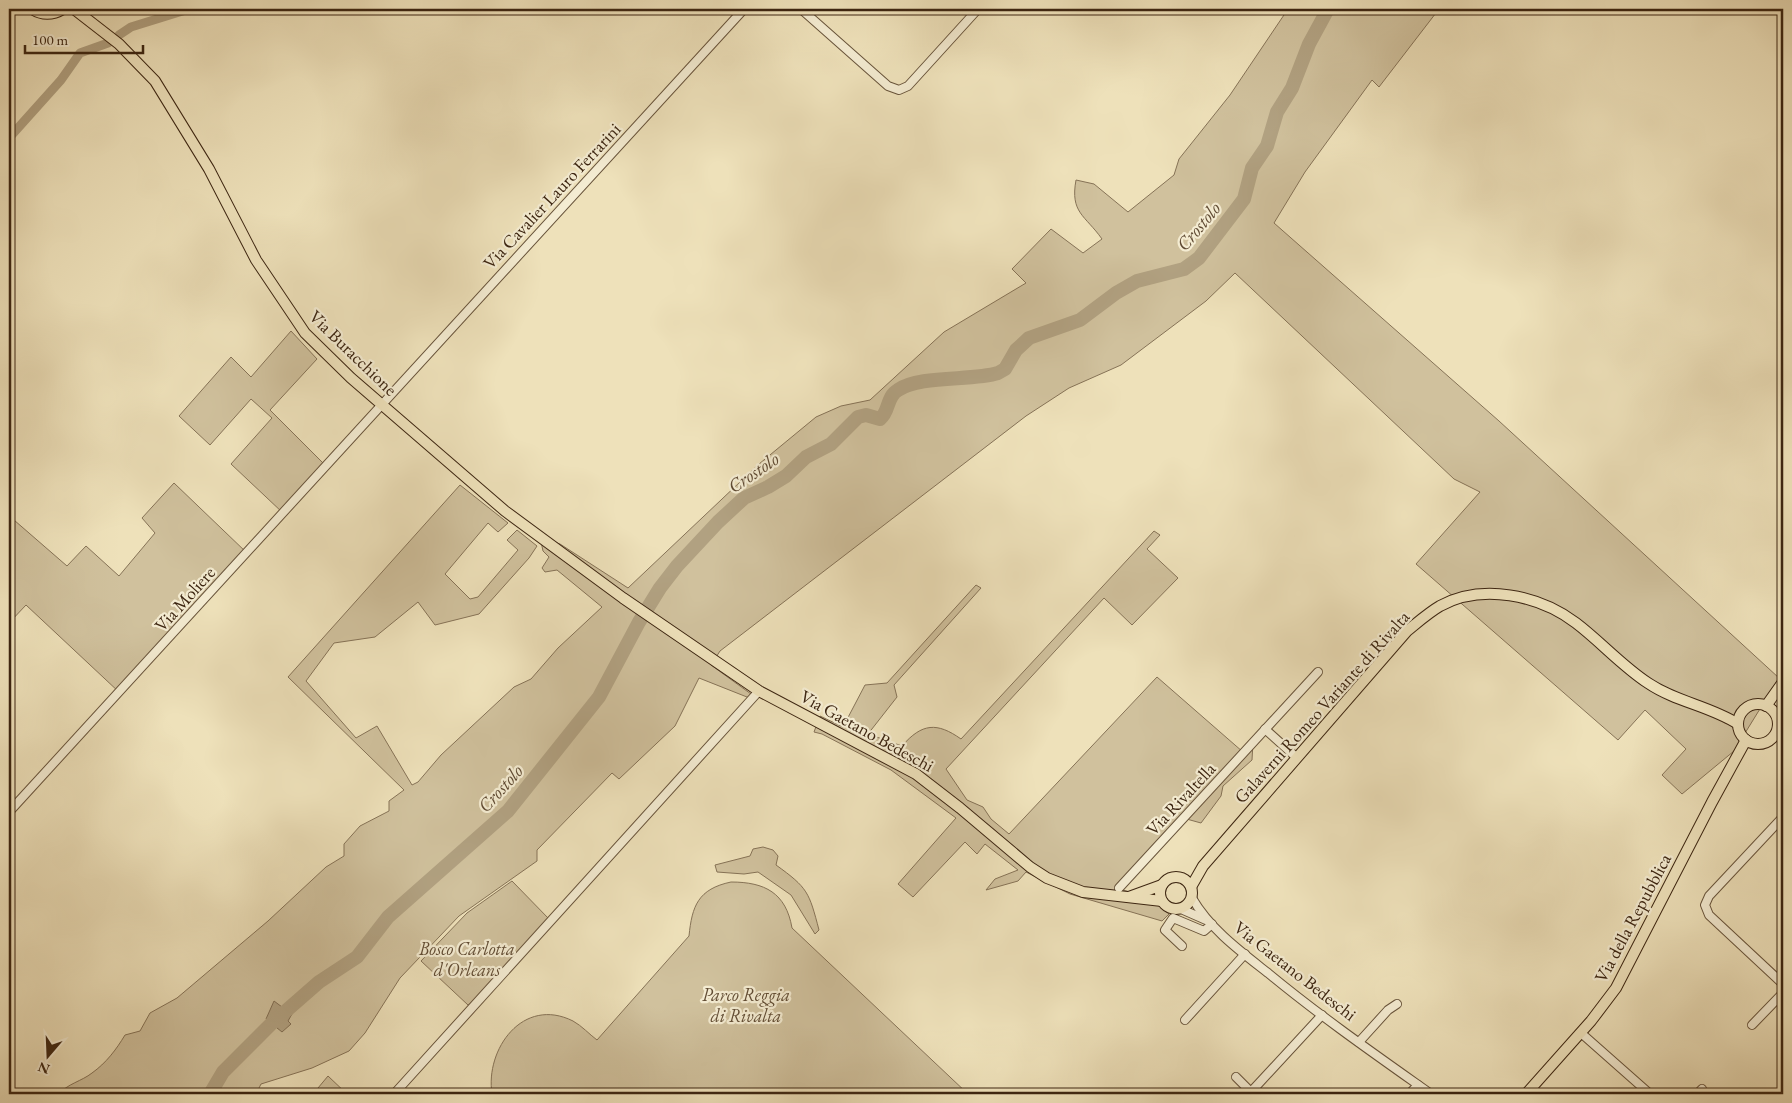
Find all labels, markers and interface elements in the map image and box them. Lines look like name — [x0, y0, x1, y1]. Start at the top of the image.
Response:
scale bar — [25, 22, 142, 54]
text: 100 m — [32, 30, 69, 49]
street label: Via Cavalier Lauro Ferrarini — [478, 117, 626, 274]
water label: Crostolo — [1171, 197, 1226, 256]
street label: Via Buracchione — [305, 305, 402, 400]
water label: Crostolo — [723, 446, 784, 499]
street label: Via Moliere — [149, 561, 220, 636]
street label: Galaverni Romeo Variante di Rivalta — [1229, 605, 1415, 808]
street label: Via Gaetano Bedeschi — [796, 684, 939, 777]
street label: Via Rivaltella — [1141, 757, 1221, 840]
water label: Crostolo — [472, 759, 529, 818]
street label: Via della Repubblica — [1589, 849, 1677, 986]
street label: Via Gaetano Bedeschi — [1229, 916, 1362, 1026]
park label: Bosco Carlotta d'Orleans — [418, 937, 515, 981]
park label: Parco Reggia di Rivalta — [702, 983, 790, 1027]
north arrow — [22, 1030, 72, 1080]
text: N — [35, 1058, 52, 1079]

